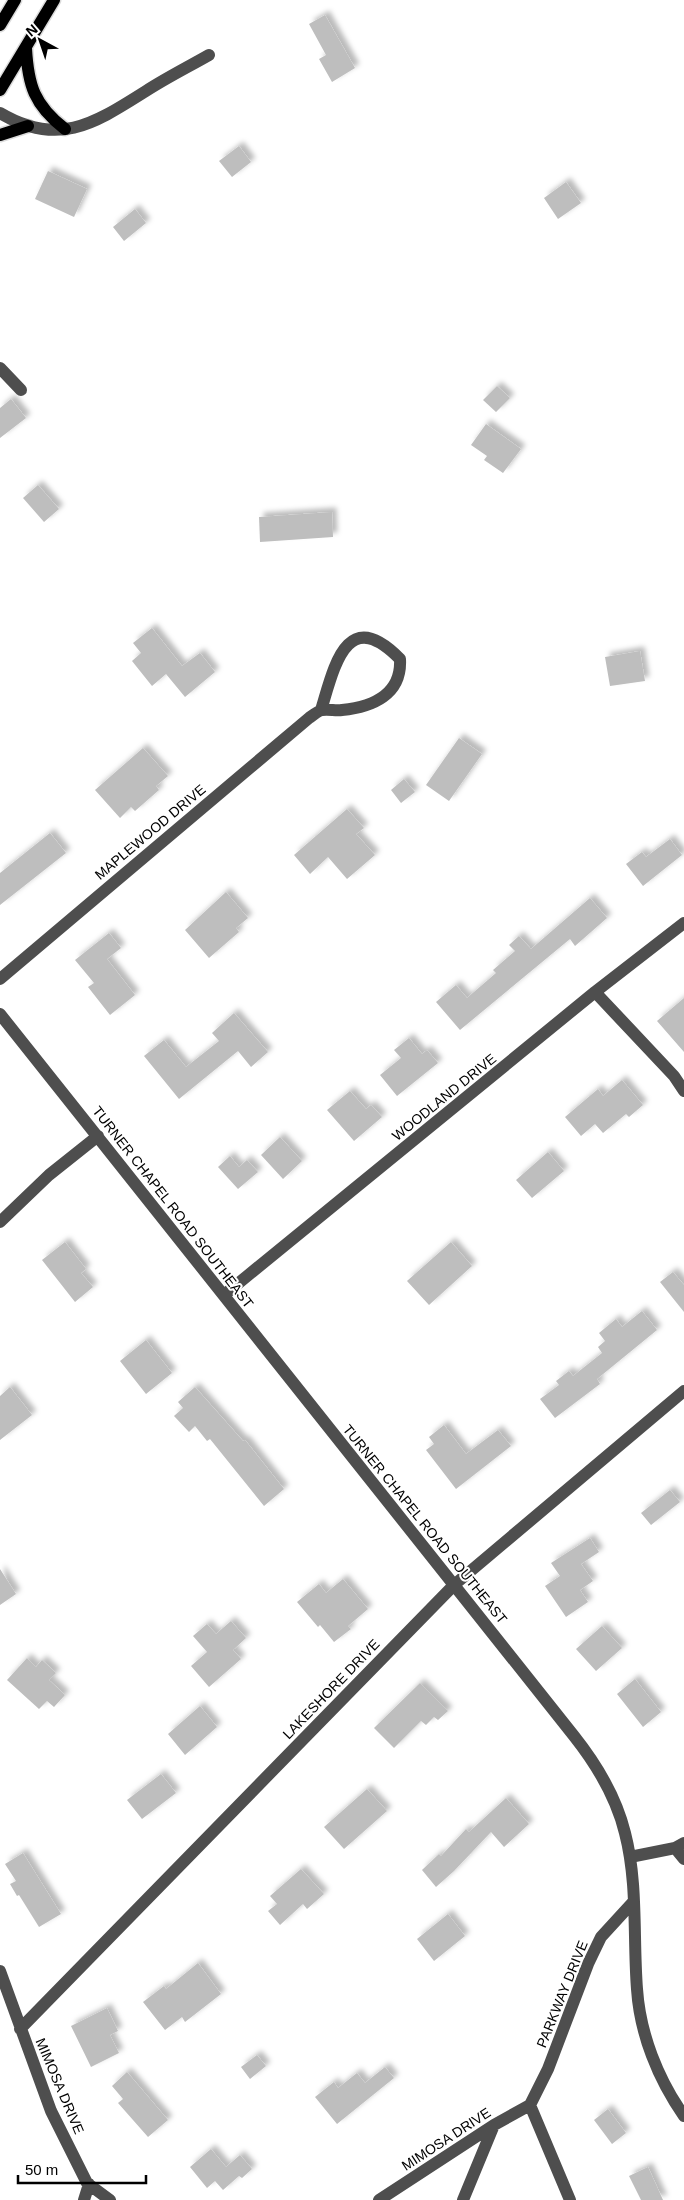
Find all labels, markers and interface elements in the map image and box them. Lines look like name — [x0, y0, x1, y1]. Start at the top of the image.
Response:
north arrow — [15, 15, 65, 65]
text: N — [23, 21, 41, 39]
street label: MAPLEWOOD DRIVE — [92, 781, 208, 883]
street label: WOODLAND DRIVE — [389, 1050, 499, 1144]
street label: TURNER CHAPEL ROAD SOUTHEAST — [89, 1103, 257, 1311]
street label: TURNER CHAPEL ROAD SOUTHEAST — [340, 1421, 511, 1627]
street label: LAKESHORE DRIVE — [279, 1636, 383, 1742]
street label: PARKWAY DRIVE — [533, 1938, 591, 2050]
street label: MIMOSA DRIVE — [33, 2036, 87, 2136]
street label: MIMOSA DRIVE — [399, 2104, 493, 2174]
scale bar — [18, 2152, 145, 2184]
text: 50 m — [25, 2161, 58, 2178]

